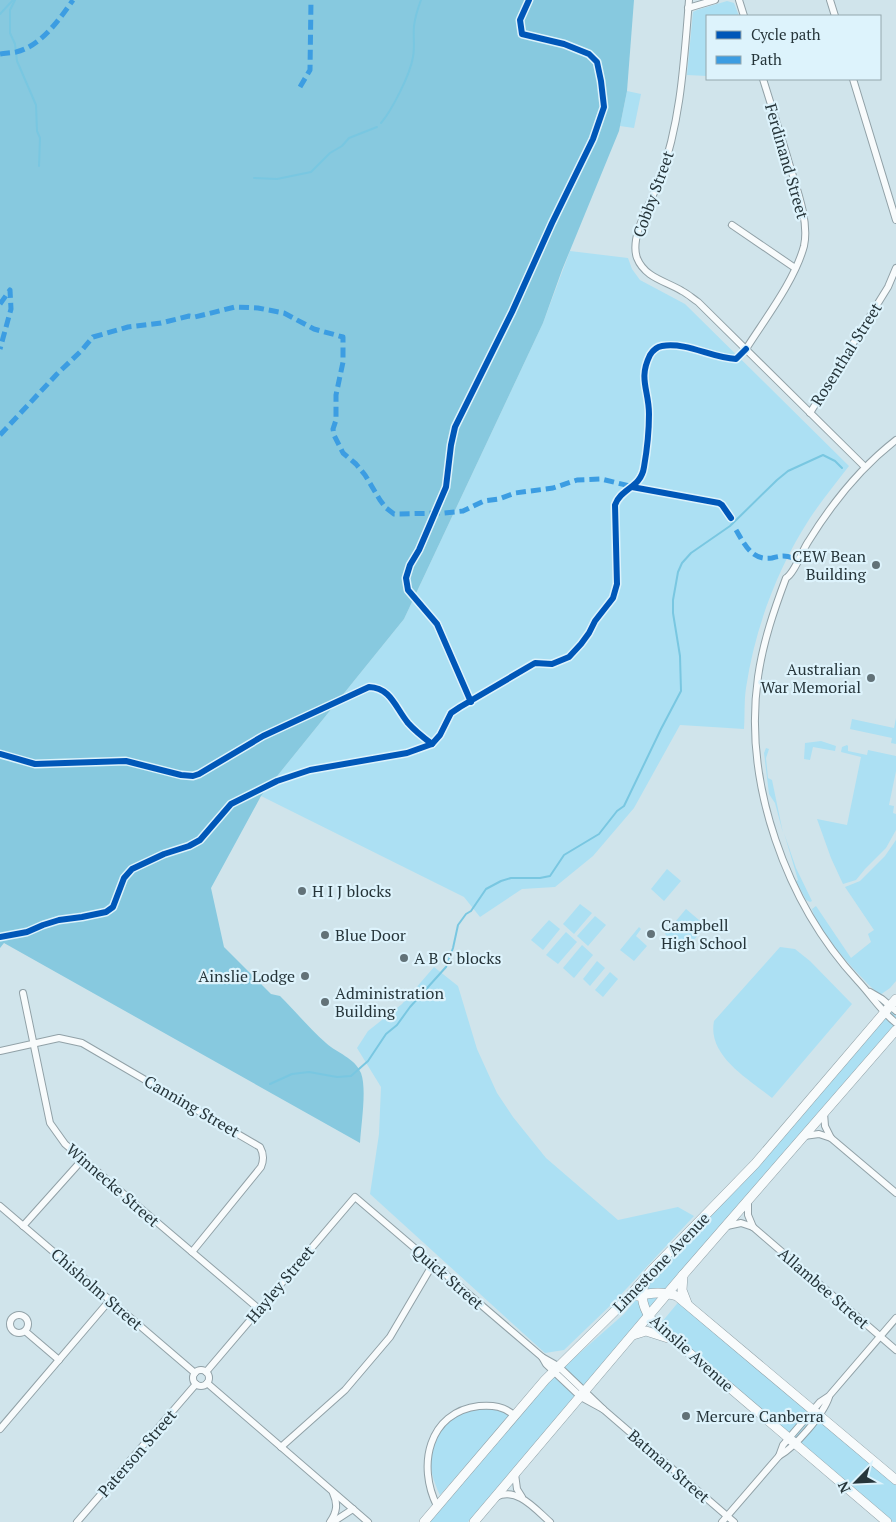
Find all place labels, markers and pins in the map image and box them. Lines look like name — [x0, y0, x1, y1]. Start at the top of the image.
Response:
place label: CEW Bean Building — [792, 545, 867, 585]
marker: CEW Bean Building — [870, 559, 882, 571]
place label: Australian War Memorial — [761, 658, 861, 698]
marker: Australian War Memorial — [865, 672, 877, 684]
place label: H I J blocks — [312, 880, 391, 902]
marker: H I J blocks — [296, 885, 308, 897]
place label: Campbell High School — [661, 914, 747, 954]
place label: Blue Door — [335, 924, 407, 946]
marker: Campbell High School — [645, 928, 657, 940]
marker: Blue Door — [319, 929, 331, 941]
place label: A B C blocks — [414, 947, 502, 969]
marker: A B C blocks — [398, 952, 410, 964]
place label: Ainslie Lodge — [198, 965, 295, 987]
marker: Ainslie Lodge — [299, 970, 311, 982]
place label: Administration Building — [335, 982, 444, 1022]
marker: Administration Building — [319, 996, 331, 1008]
place label: Mercure Canberra — [696, 1405, 824, 1427]
marker: Mercure Canberra — [680, 1410, 692, 1422]

